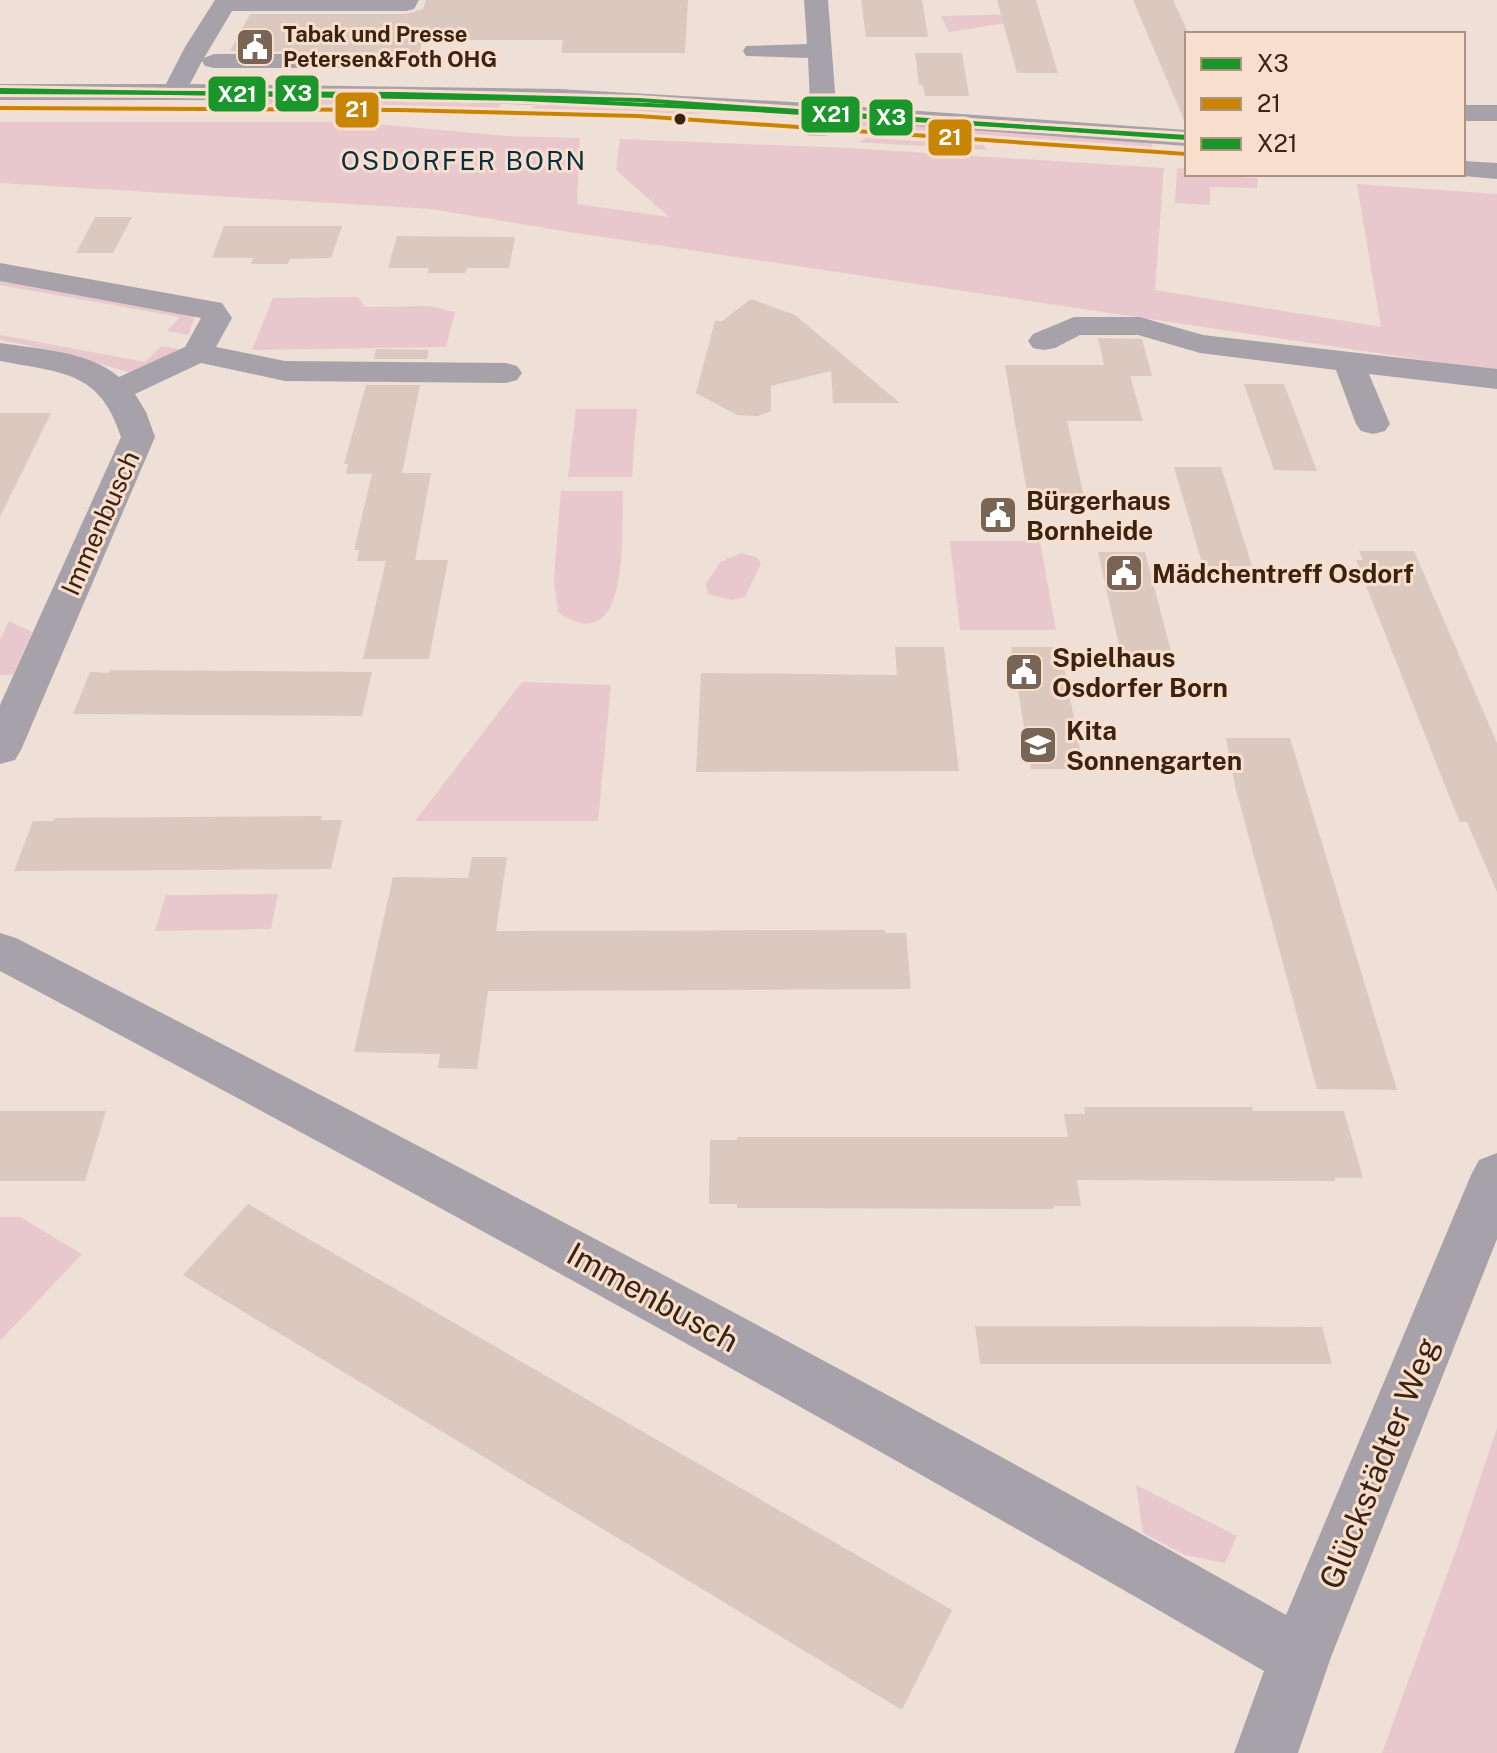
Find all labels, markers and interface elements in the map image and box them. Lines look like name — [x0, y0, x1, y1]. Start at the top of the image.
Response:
place label: Tabak und Presse Petersen&Foth OHG — [283, 21, 497, 72]
public building icon: Tabak und Presse Petersen&Foth OHG — [234, 26, 276, 68]
legend — [1185, 32, 1465, 176]
text: X3 — [1257, 49, 1289, 77]
line badge: X3 — [274, 74, 320, 113]
line badge: X21 — [207, 75, 267, 113]
text: X3 — [282, 80, 312, 106]
text: X21 — [217, 81, 257, 107]
text: 21 — [1257, 89, 1281, 117]
line badge: 21 — [334, 91, 380, 129]
line badge: X21 — [800, 95, 861, 134]
text: 21 — [345, 96, 369, 122]
line badge: X3 — [868, 98, 914, 137]
text: X21 — [811, 101, 851, 127]
text: X3 — [876, 104, 906, 130]
unlabelled marker — [672, 111, 688, 127]
line badge: 21 — [927, 118, 973, 157]
text: 21 — [938, 124, 962, 150]
text: X21 — [1257, 129, 1298, 157]
district label: OSDORFER BORN — [341, 145, 587, 176]
street label: Immenbusch — [54, 446, 146, 600]
place label: Bürgerhaus Bornheide — [1026, 485, 1171, 546]
public building icon: Bürgerhaus Bornheide — [977, 494, 1019, 536]
public building icon: Mädchentreff Osdorf — [1103, 552, 1145, 594]
place label: Mädchentreff Osdorf — [1152, 558, 1414, 589]
place label: Spielhaus Osdorfer Born — [1052, 642, 1228, 703]
public building icon: Spielhaus Osdorfer Born — [1003, 651, 1045, 693]
place label: Kita Sonnengarten — [1066, 715, 1242, 776]
school or university icon: Kita Sonnengarten — [1017, 724, 1059, 766]
street label: Immenbusch — [561, 1235, 745, 1359]
street label: Glückstädter Weg — [1312, 1332, 1446, 1594]

